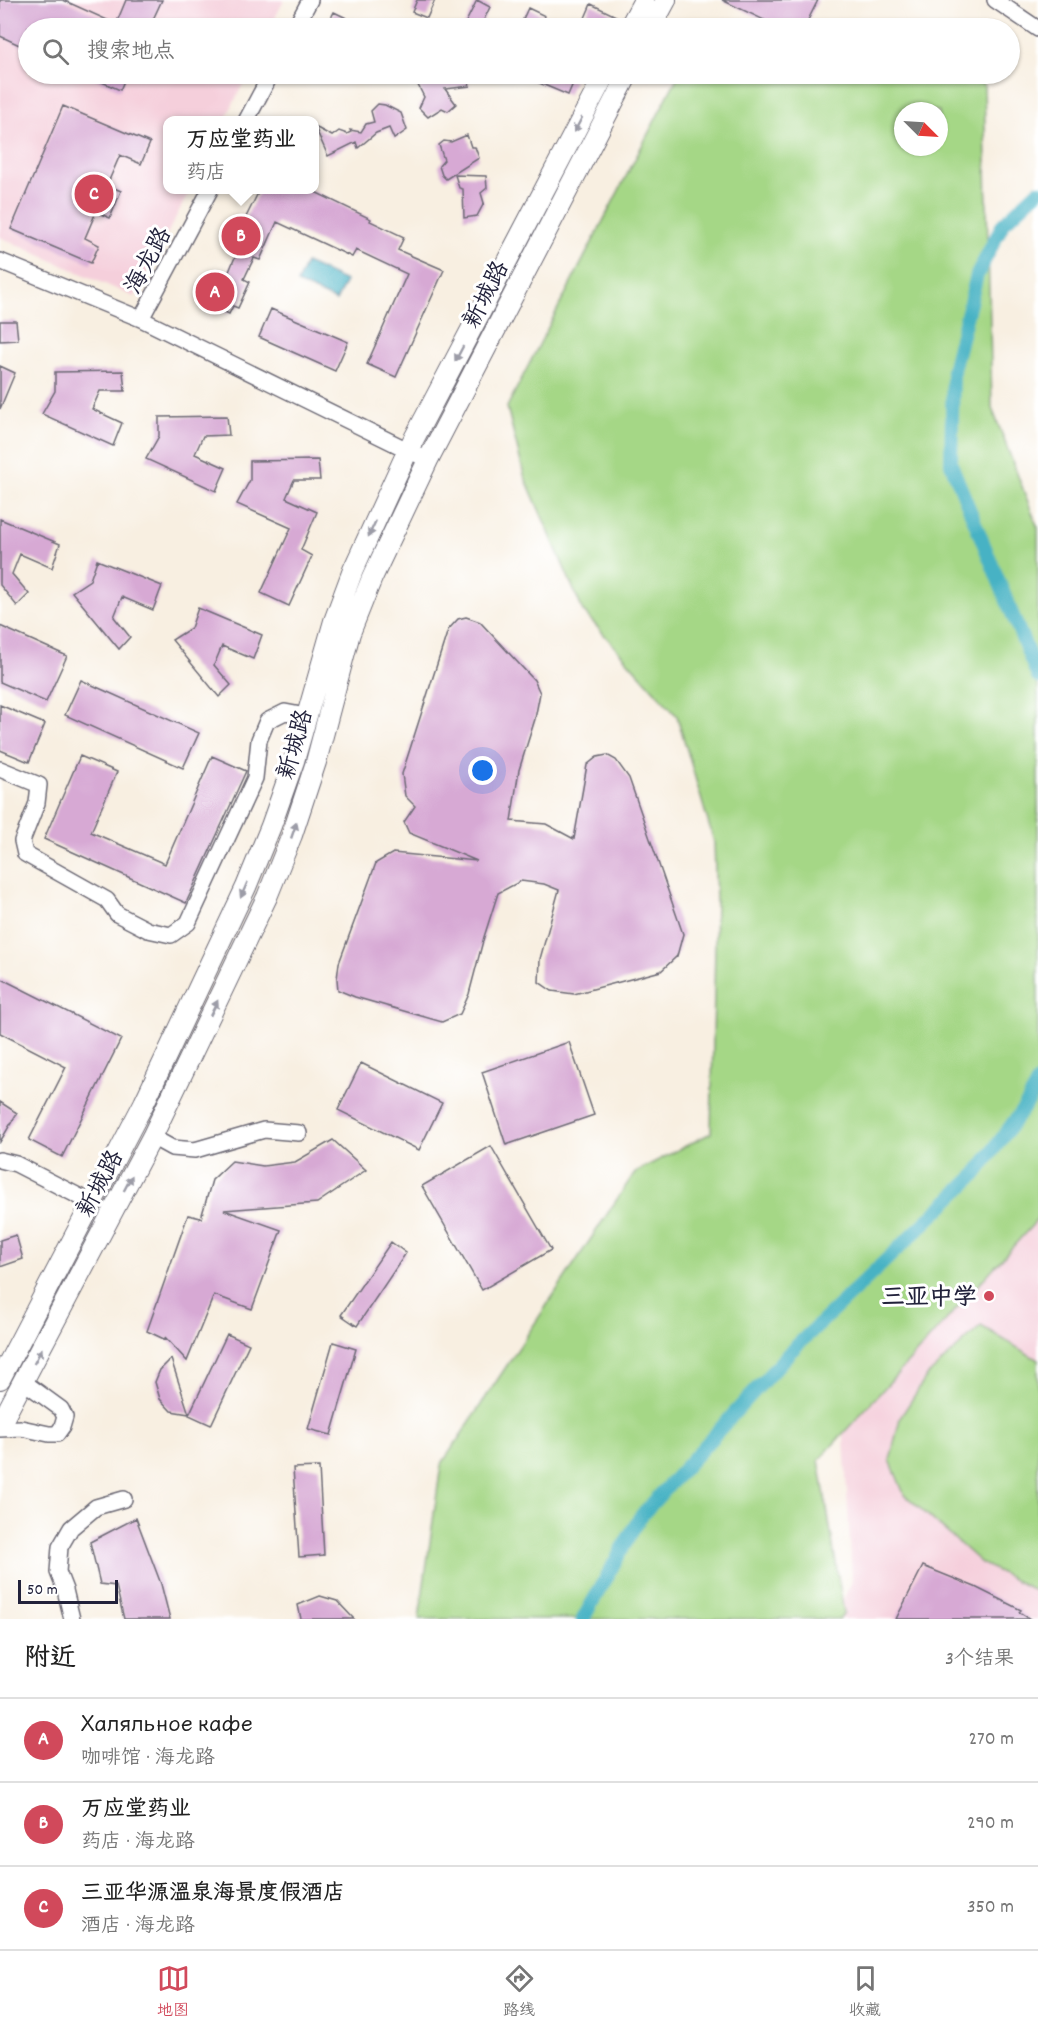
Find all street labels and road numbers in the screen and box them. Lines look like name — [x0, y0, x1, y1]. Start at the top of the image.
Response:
street label: 海龙路 — [118, 222, 182, 301]
street label: 新城路 — [456, 256, 519, 335]
street label: 新城路 — [271, 706, 323, 784]
street label: 新城路 — [70, 1145, 134, 1224]

